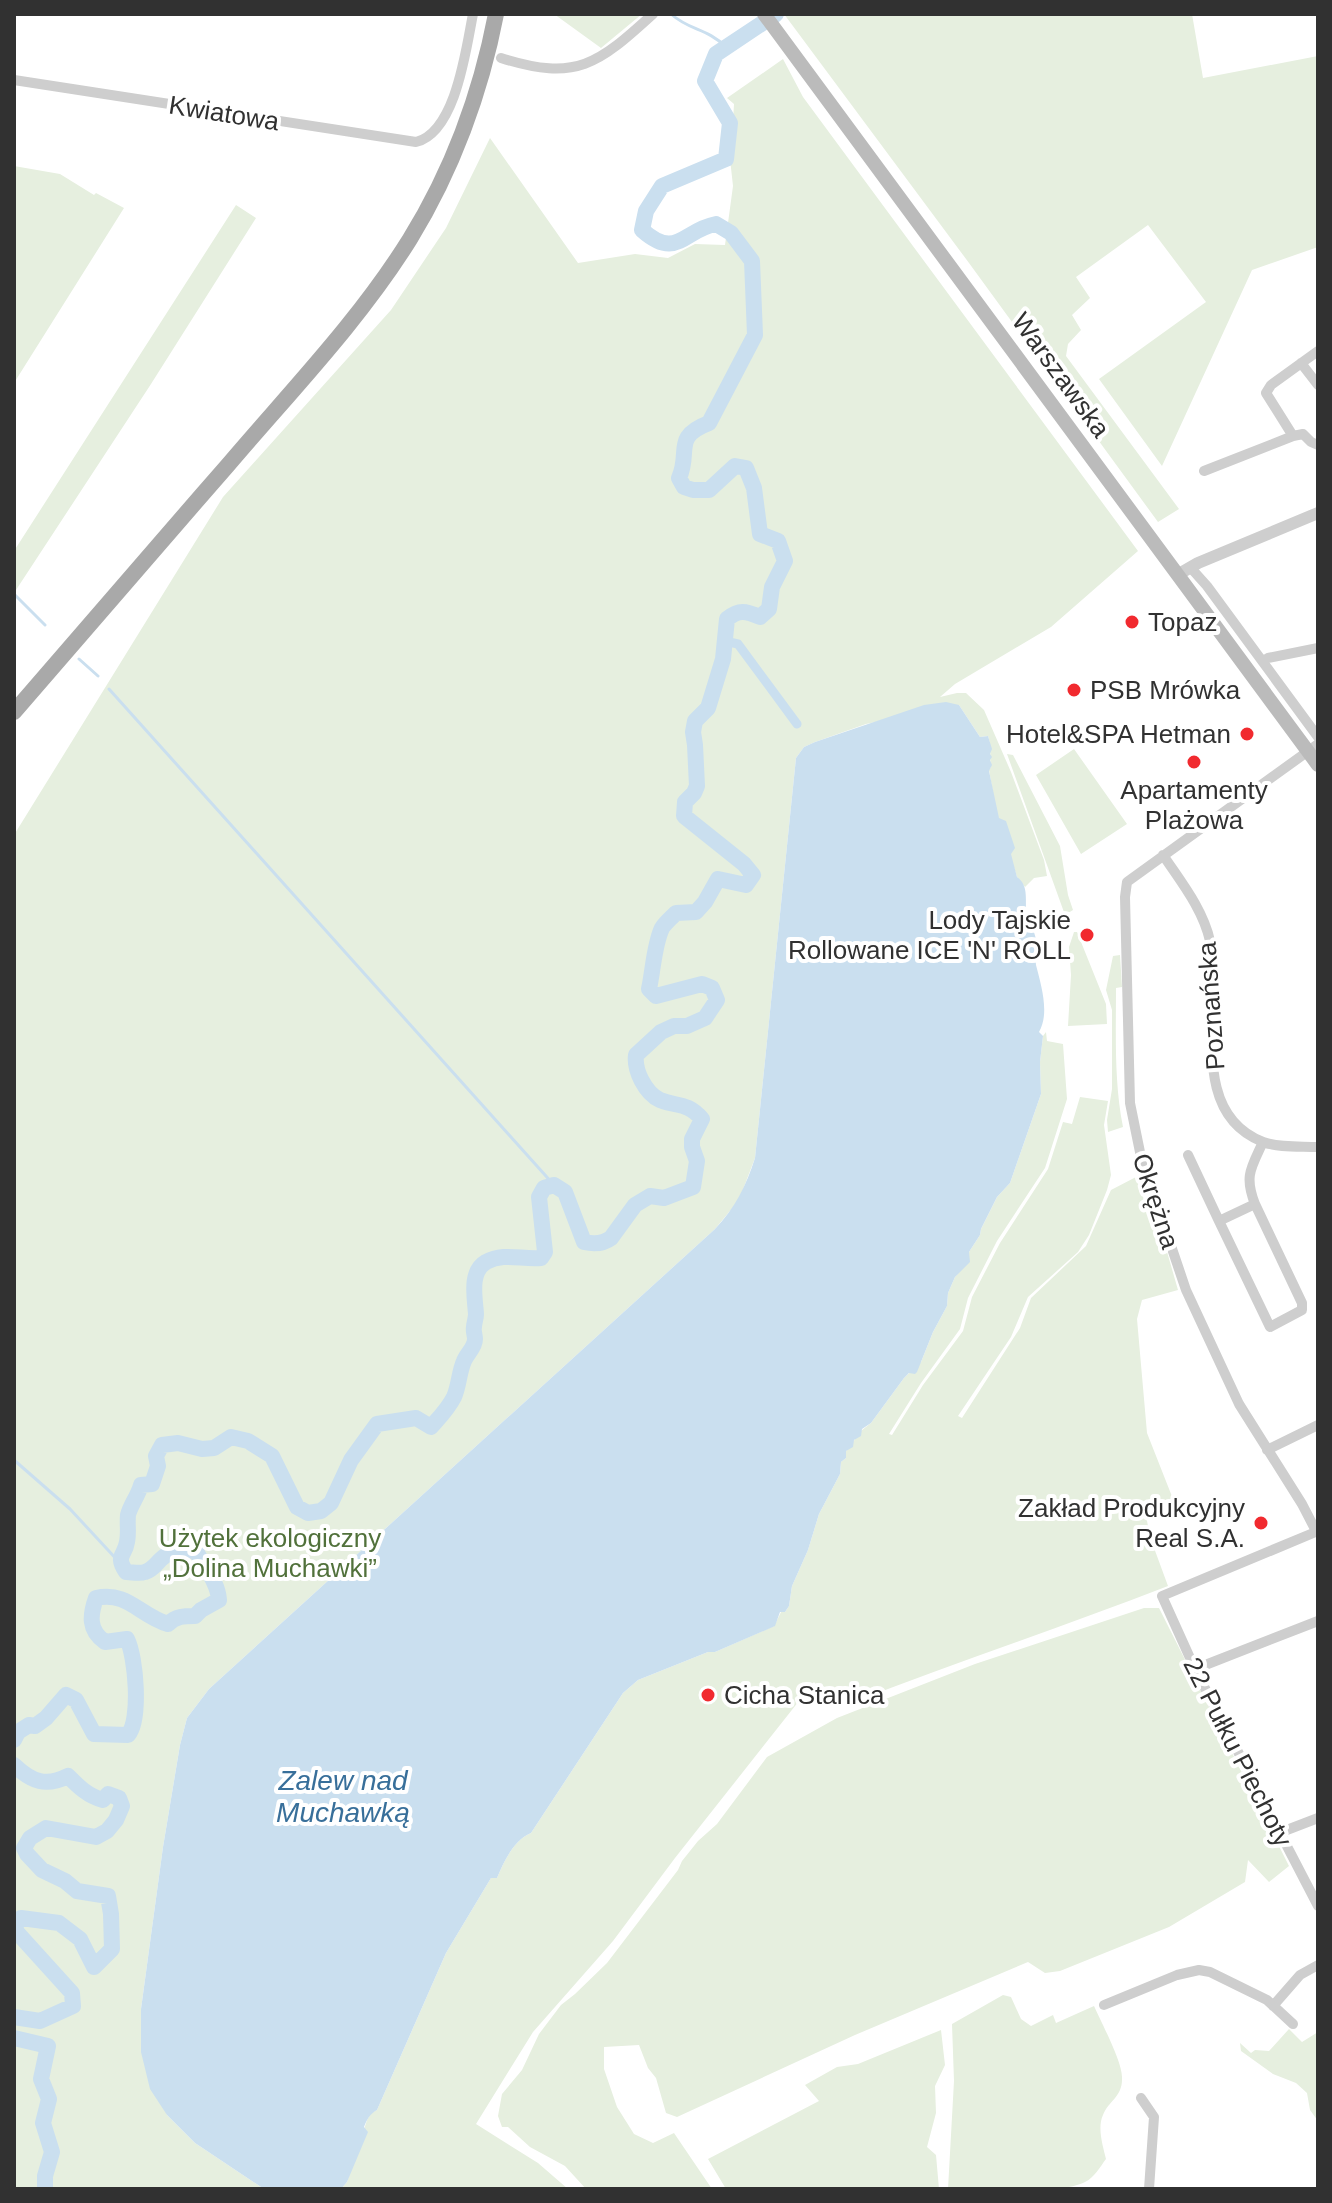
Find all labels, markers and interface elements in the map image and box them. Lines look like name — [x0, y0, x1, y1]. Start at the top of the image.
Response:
street label: Kwiatowa — [167, 89, 282, 137]
street label: Warszawska — [1006, 307, 1116, 443]
place label: Topaz — [1148, 607, 1217, 637]
marker: Topaz — [1123, 613, 1141, 631]
place label: PSB Mrówka — [1090, 675, 1241, 705]
marker: PSB Mrówka — [1065, 681, 1083, 699]
place label: Hotel&SPA Hetman — [1006, 719, 1231, 749]
marker: Hotel&SPA Hetman — [1238, 725, 1256, 743]
marker: Apartamenty Plażowa — [1185, 753, 1203, 771]
place label: Apartamenty Plażowa — [1120, 775, 1268, 835]
place label: Lody Tajskie Rollowane ICE 'N' ROLL — [788, 905, 1071, 965]
marker: Lody Tajskie Rollowane ICE 'N' ROLL — [1078, 926, 1096, 944]
street label: Poznańska — [1192, 940, 1230, 1071]
street label: Okrężna — [1127, 1150, 1186, 1253]
place label: Zakład Produkcyjny Real S.A. — [1018, 1493, 1245, 1553]
marker: Zakład Produkcyjny Real S.A. — [1252, 1514, 1270, 1532]
park label: Użytek ekologiczny „Dolina Muchawki” — [159, 1523, 381, 1583]
street label: 22 Pułku Piechoty — [1177, 1652, 1299, 1852]
place label: Cicha Stanica — [724, 1680, 885, 1710]
marker: Cicha Stanica — [699, 1686, 717, 1704]
water label: Zalew nad Muchawką — [276, 1765, 410, 1828]

